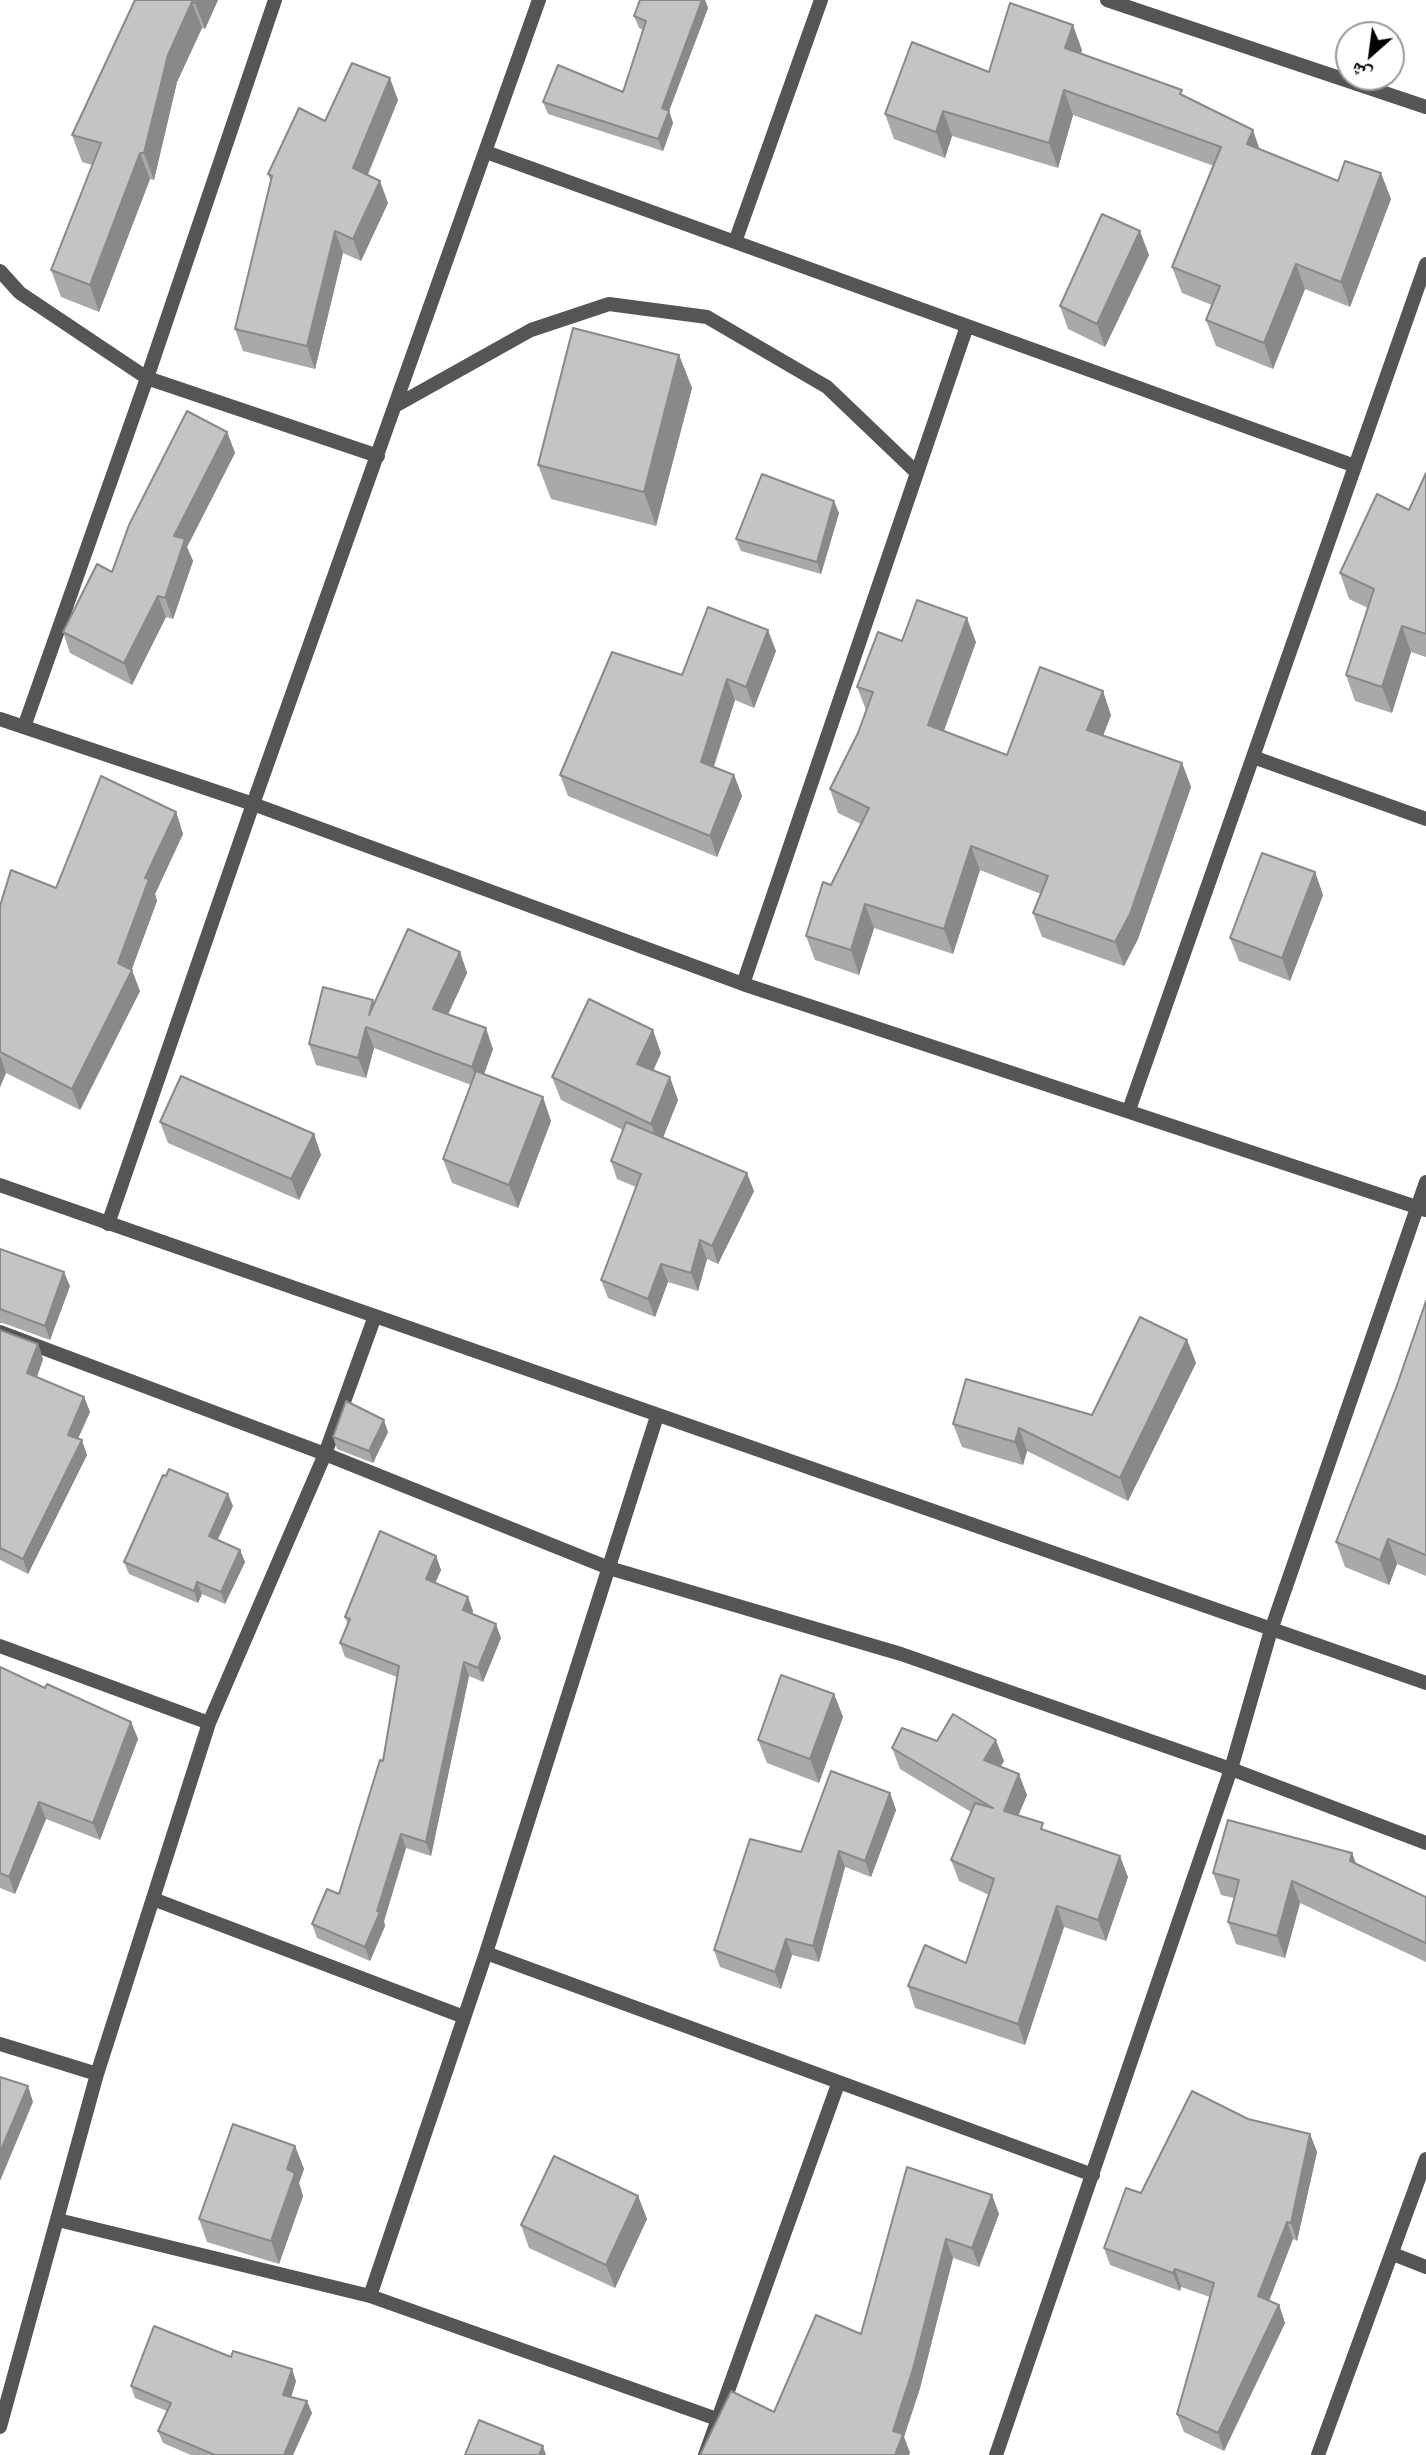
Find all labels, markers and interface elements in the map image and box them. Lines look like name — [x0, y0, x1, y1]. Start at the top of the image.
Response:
north arrow — [1335, 21, 1405, 91]
text: ش — [1346, 57, 1376, 89]

